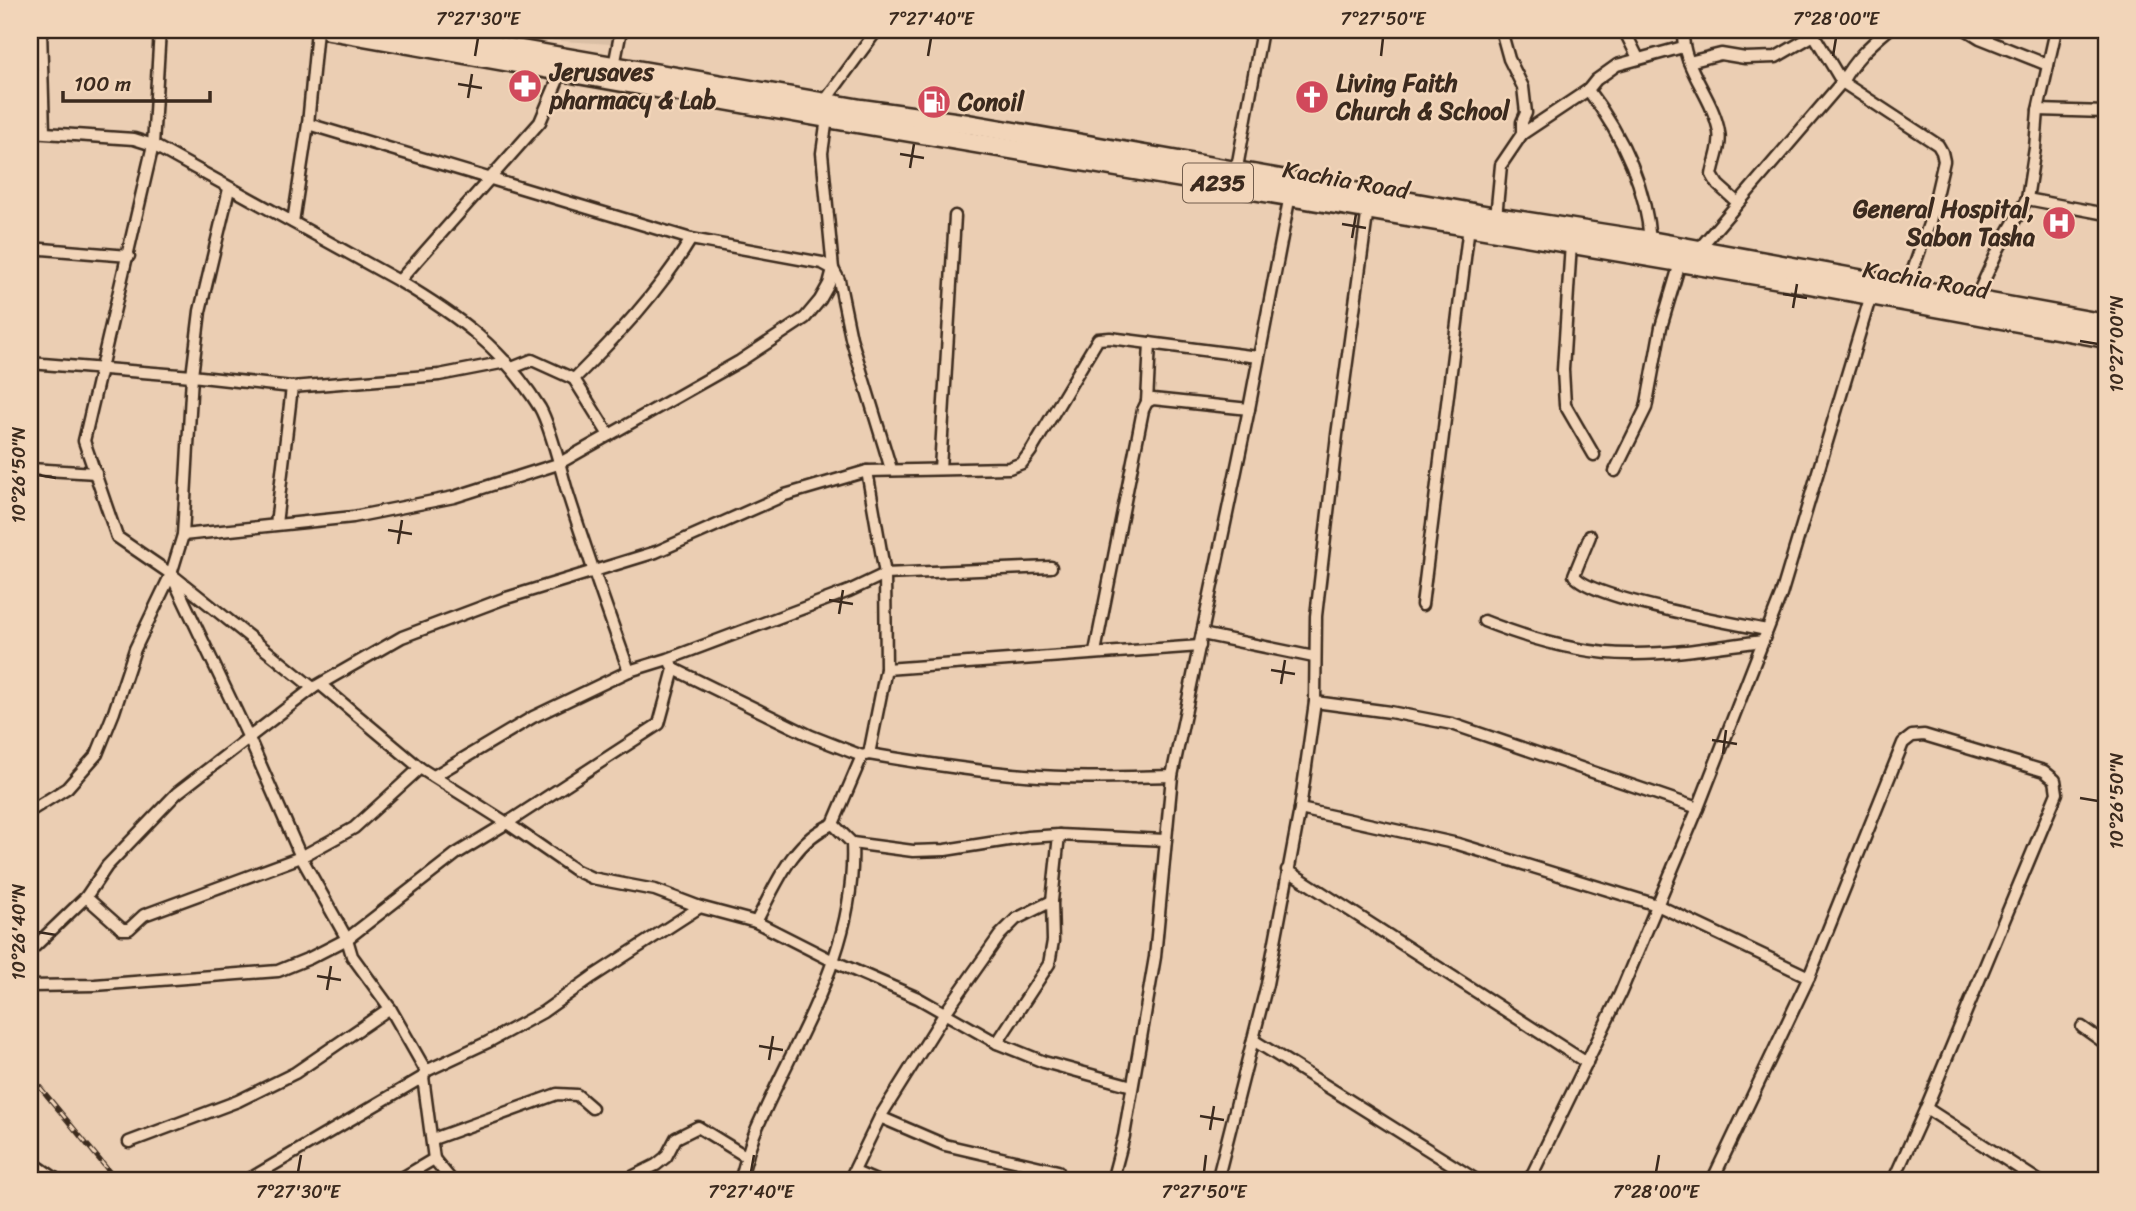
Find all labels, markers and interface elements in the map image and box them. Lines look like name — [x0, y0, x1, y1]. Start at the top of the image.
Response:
text: 7°27'30"E — [436, 3, 521, 35]
text: 7°27'40"E — [888, 3, 975, 35]
text: 7°27'50"E — [1340, 3, 1427, 35]
text: 7°28'00"E — [1793, 3, 1880, 35]
place label: Jerusaves pharmacy & Lab — [548, 51, 717, 121]
scale bar — [63, 60, 210, 104]
place label: Living Faith Church & School — [1335, 62, 1511, 132]
text: 100 m — [74, 65, 131, 103]
pharmacy icon: Jerusaves pharmacy & Lab — [506, 67, 544, 105]
church icon: Living Faith Church & School — [1293, 78, 1331, 116]
place label: Conoil — [957, 81, 1025, 123]
fuel station icon: Conoil — [915, 83, 953, 121]
street label: Kachia Road — [1280, 148, 1415, 212]
road number: A235 — [1183, 164, 1253, 202]
place label: General Hospital, Sabon Tasha — [1853, 188, 2035, 258]
hospital icon: General Hospital, Sabon Tasha — [2040, 204, 2078, 242]
street label: Kachia Road — [1860, 248, 1995, 312]
text: 10°27'00"N — [2101, 295, 2133, 392]
text: 10°26'50"N — [3, 426, 35, 523]
text: 10°26'50"N — [2101, 752, 2133, 849]
text: 10°26'40"N — [3, 883, 35, 980]
text: 7°27'30"E — [256, 1176, 341, 1208]
text: 7°27'40"E — [708, 1176, 795, 1208]
text: 7°27'50"E — [1161, 1176, 1248, 1208]
text: 7°28'00"E — [1613, 1176, 1700, 1208]

